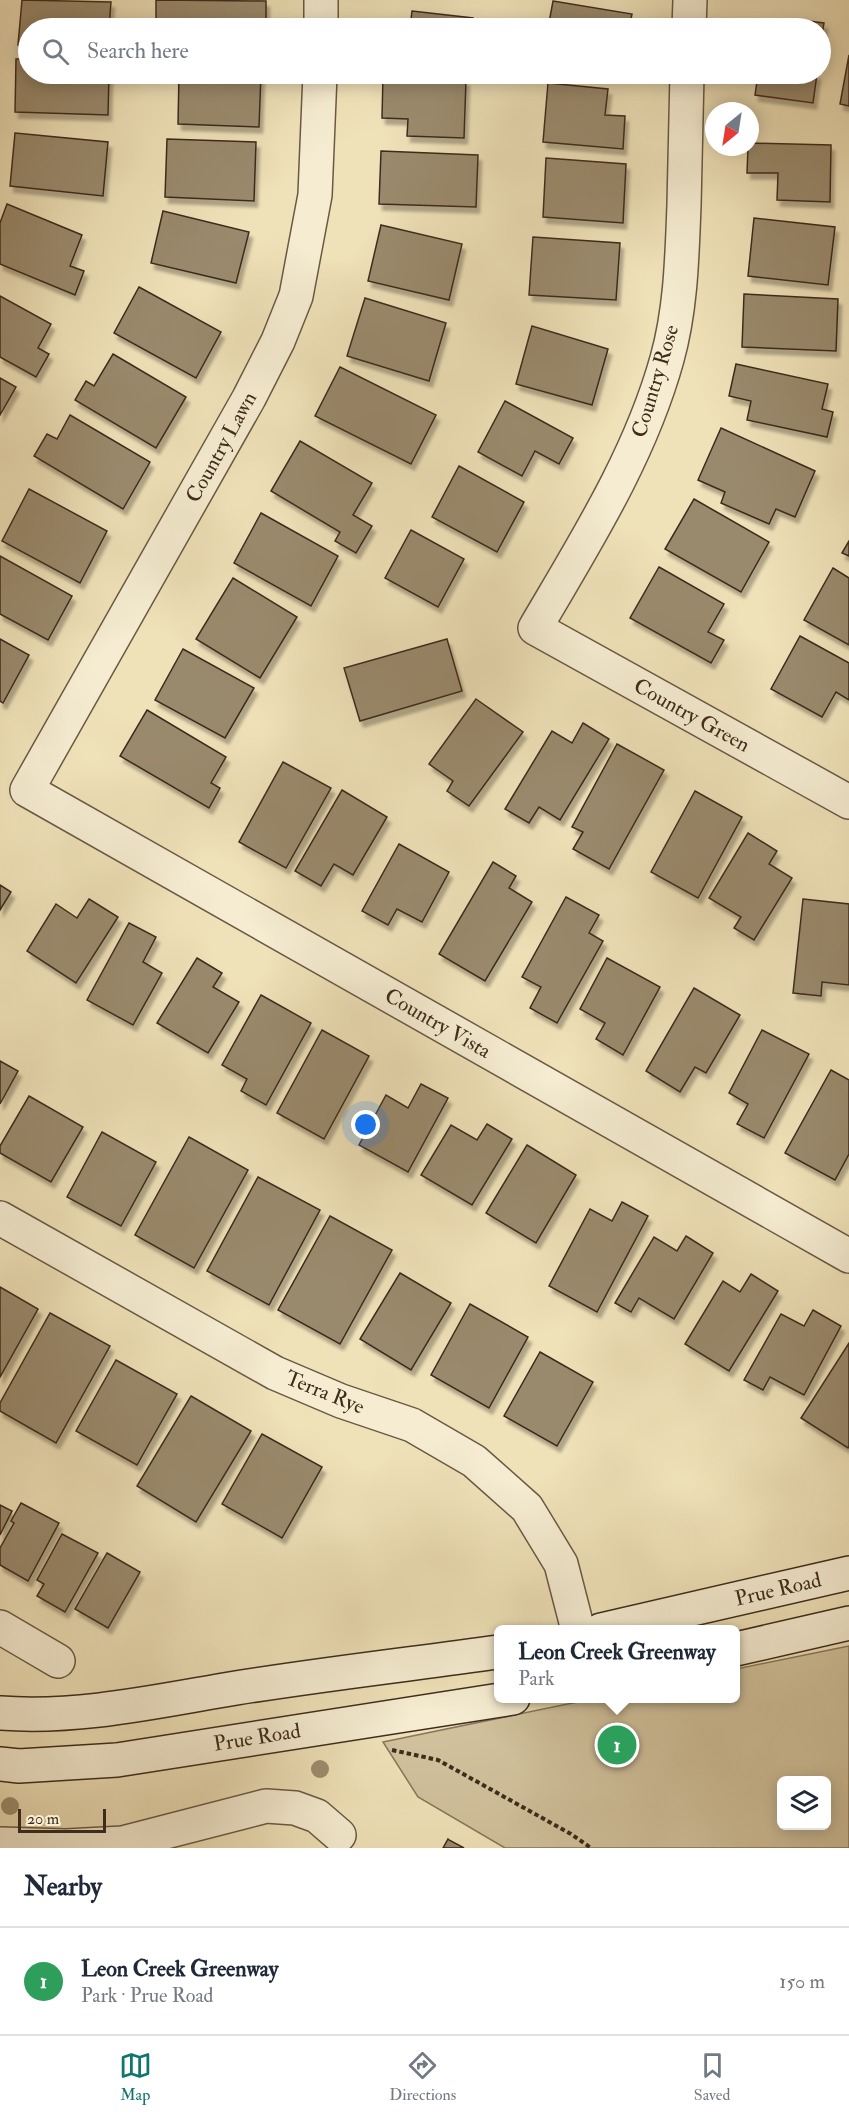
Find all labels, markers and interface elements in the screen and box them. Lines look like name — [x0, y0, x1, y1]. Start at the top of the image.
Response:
search box — [18, 18, 831, 84]
icon: search — [39, 35, 72, 68]
text: Search here — [87, 37, 189, 65]
north arrow — [705, 102, 759, 156]
street label: Country Rose — [626, 321, 685, 441]
street label: Country Lawn — [180, 387, 263, 507]
street label: Country Green — [629, 672, 755, 759]
street label: Country Vista — [380, 982, 496, 1065]
your location — [351, 1110, 380, 1139]
street label: Terra Rye — [281, 1364, 368, 1421]
street label: Prue Road — [732, 1566, 825, 1613]
popup — [494, 1625, 740, 1703]
text: Leon Creek Greenway — [518, 1638, 716, 1666]
text: Park — [518, 1666, 555, 1691]
street label: Prue Road — [212, 1717, 303, 1758]
pin: 1 — [598, 1722, 636, 1768]
map controls — [777, 1776, 831, 1830]
button: layers — [777, 1776, 831, 1830]
scale bar — [18, 1806, 106, 1834]
text: 20 m — [27, 1809, 59, 1829]
text: Nearby — [24, 1871, 102, 1903]
text: Leon Creek Greenway — [81, 1955, 278, 1983]
text: 1 — [40, 1969, 47, 1994]
text: 150 m — [779, 1969, 825, 1994]
text: Park · Prue Road — [81, 1983, 213, 2008]
tab: Map — [119, 2049, 152, 2105]
tab: Directions — [389, 2049, 456, 2105]
tab: Saved — [694, 2049, 730, 2105]

